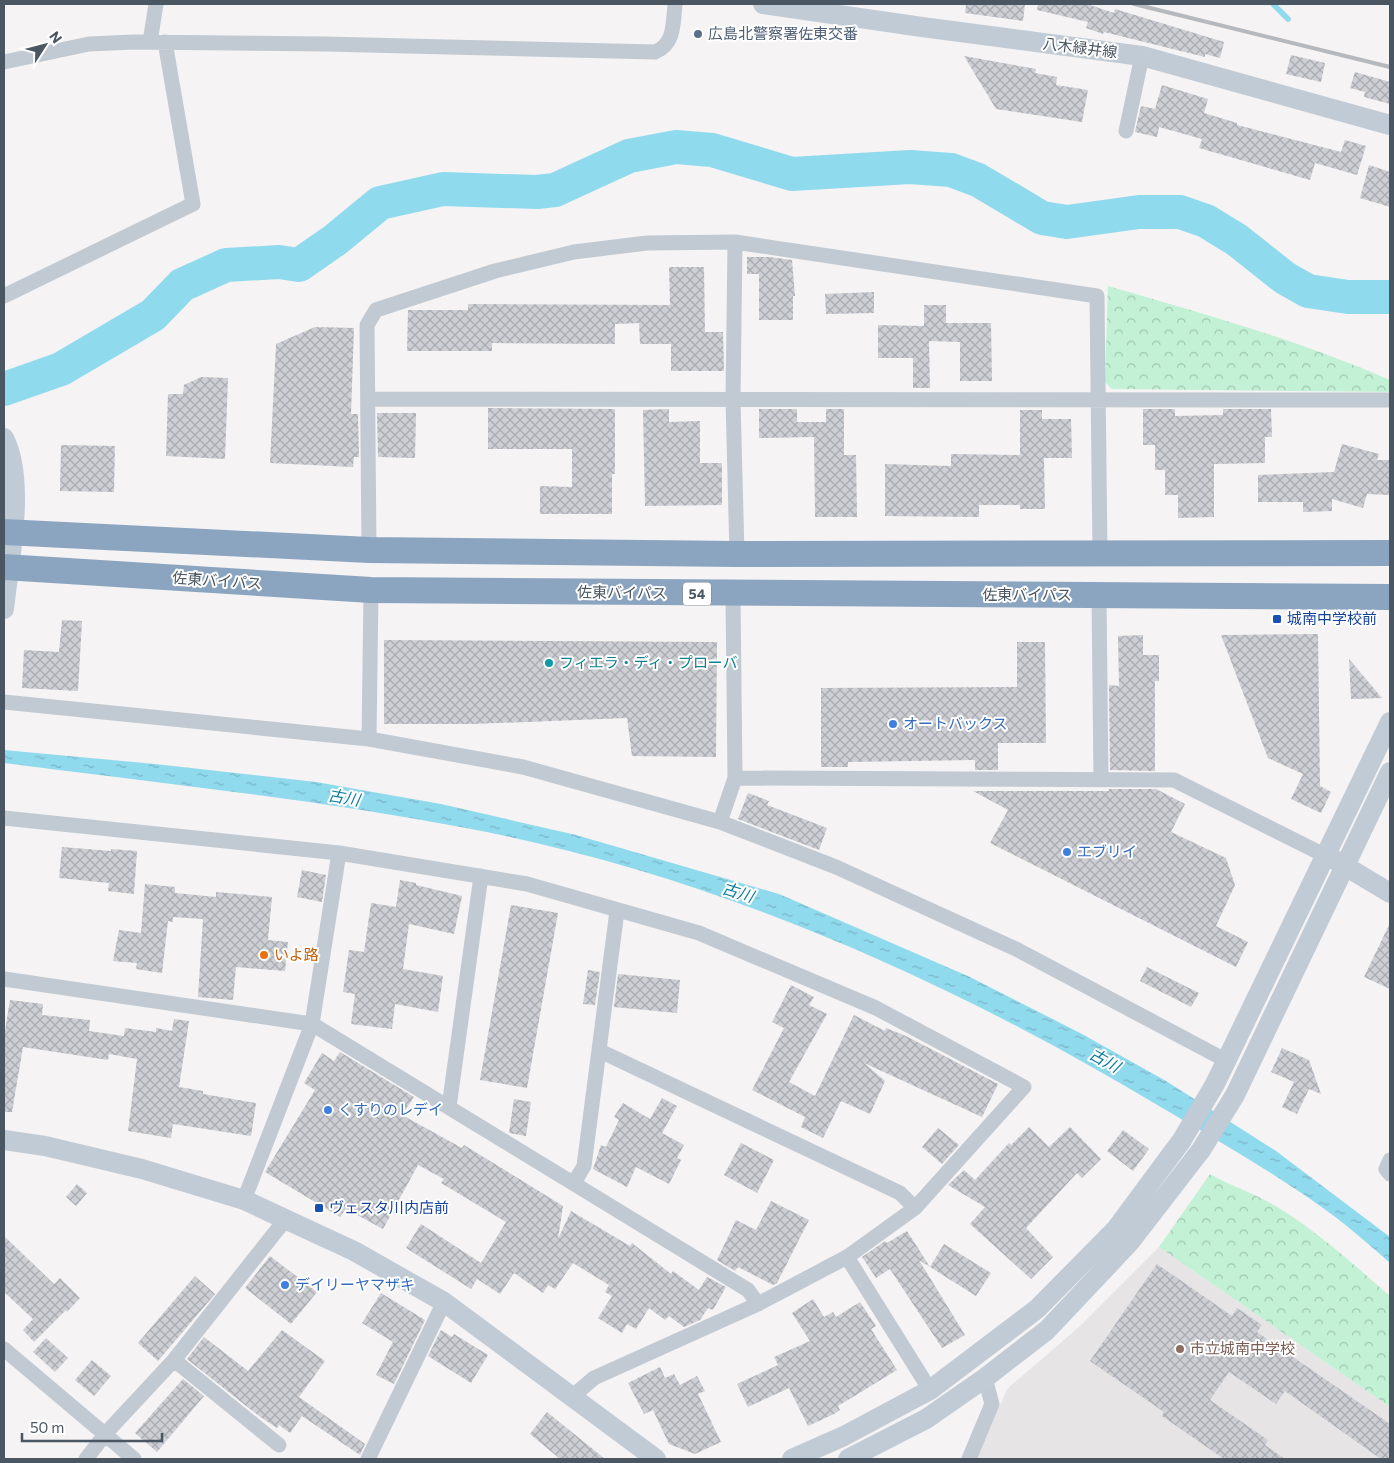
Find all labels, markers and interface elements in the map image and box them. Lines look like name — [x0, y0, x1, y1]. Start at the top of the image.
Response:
north arrow — [20, 20, 70, 70]
place label: 広島北警察署佐東交番 — [708, 24, 858, 42]
text: N — [46, 28, 66, 46]
marker: 広島北警察署佐東交番 — [692, 28, 704, 40]
street label: 八木緑井線 — [1042, 34, 1118, 61]
street label: 佐東バイパス — [172, 568, 262, 592]
street label: 佐東バイパス — [577, 582, 667, 602]
road number: 54 — [683, 582, 711, 606]
street label: 佐東バイパス — [982, 585, 1072, 603]
place label: 城南中学校前 — [1287, 609, 1377, 627]
marker: 城南中学校前 — [1271, 613, 1283, 625]
place label: フィエラ・ディ・プローバ — [559, 653, 738, 671]
marker: フィエラ・ディ・プローバ — [543, 657, 555, 669]
place label: オートバックス — [903, 714, 1008, 732]
marker: オートバックス — [887, 718, 899, 730]
water label: 古川 — [327, 784, 363, 809]
place label: エブリイ — [1077, 842, 1137, 860]
marker: エブリイ — [1061, 846, 1073, 858]
water label: 古川 — [720, 878, 758, 906]
place label: いよ路 — [274, 945, 319, 963]
marker: いよ路 — [258, 949, 270, 961]
water label: 古川 — [1087, 1043, 1126, 1077]
place label: くすりのレデイ — [338, 1100, 443, 1118]
marker: くすりのレデイ — [322, 1104, 334, 1116]
place label: ヴェスタ川内店前 — [329, 1198, 449, 1216]
marker: ヴェスタ川内店前 — [313, 1202, 325, 1214]
place label: デイリーヤマザキ — [295, 1275, 415, 1293]
marker: デイリーヤマザキ — [279, 1279, 291, 1291]
place label: 市立城南中学校 — [1190, 1339, 1295, 1357]
marker: 市立城南中学校 — [1174, 1343, 1186, 1355]
scale bar — [22, 1410, 162, 1442]
text: 50 m — [30, 1418, 64, 1436]

